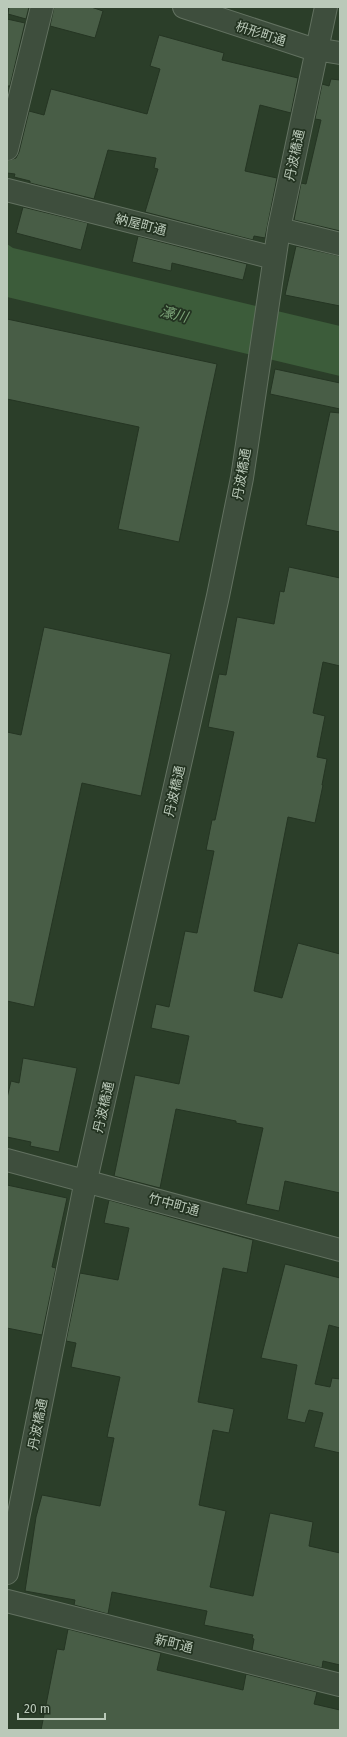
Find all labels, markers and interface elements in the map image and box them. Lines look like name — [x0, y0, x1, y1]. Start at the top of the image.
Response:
street label: 枡形町通 — [234, 18, 288, 49]
street label: 丹波橋通 — [282, 128, 307, 182]
street label: 納屋町通 — [114, 211, 168, 238]
water label: 濠川 — [158, 303, 191, 327]
street label: 丹波橋通 — [230, 447, 253, 501]
street label: 丹波橋通 — [161, 764, 188, 818]
street label: 丹波橋通 — [90, 1080, 117, 1134]
street label: 竹中町通 — [147, 1191, 201, 1218]
street label: 丹波橋通 — [25, 1397, 50, 1451]
street label: 新町通 — [153, 1631, 195, 1655]
scale bar — [18, 1695, 105, 1721]
text: 20 m — [24, 1702, 50, 1716]

